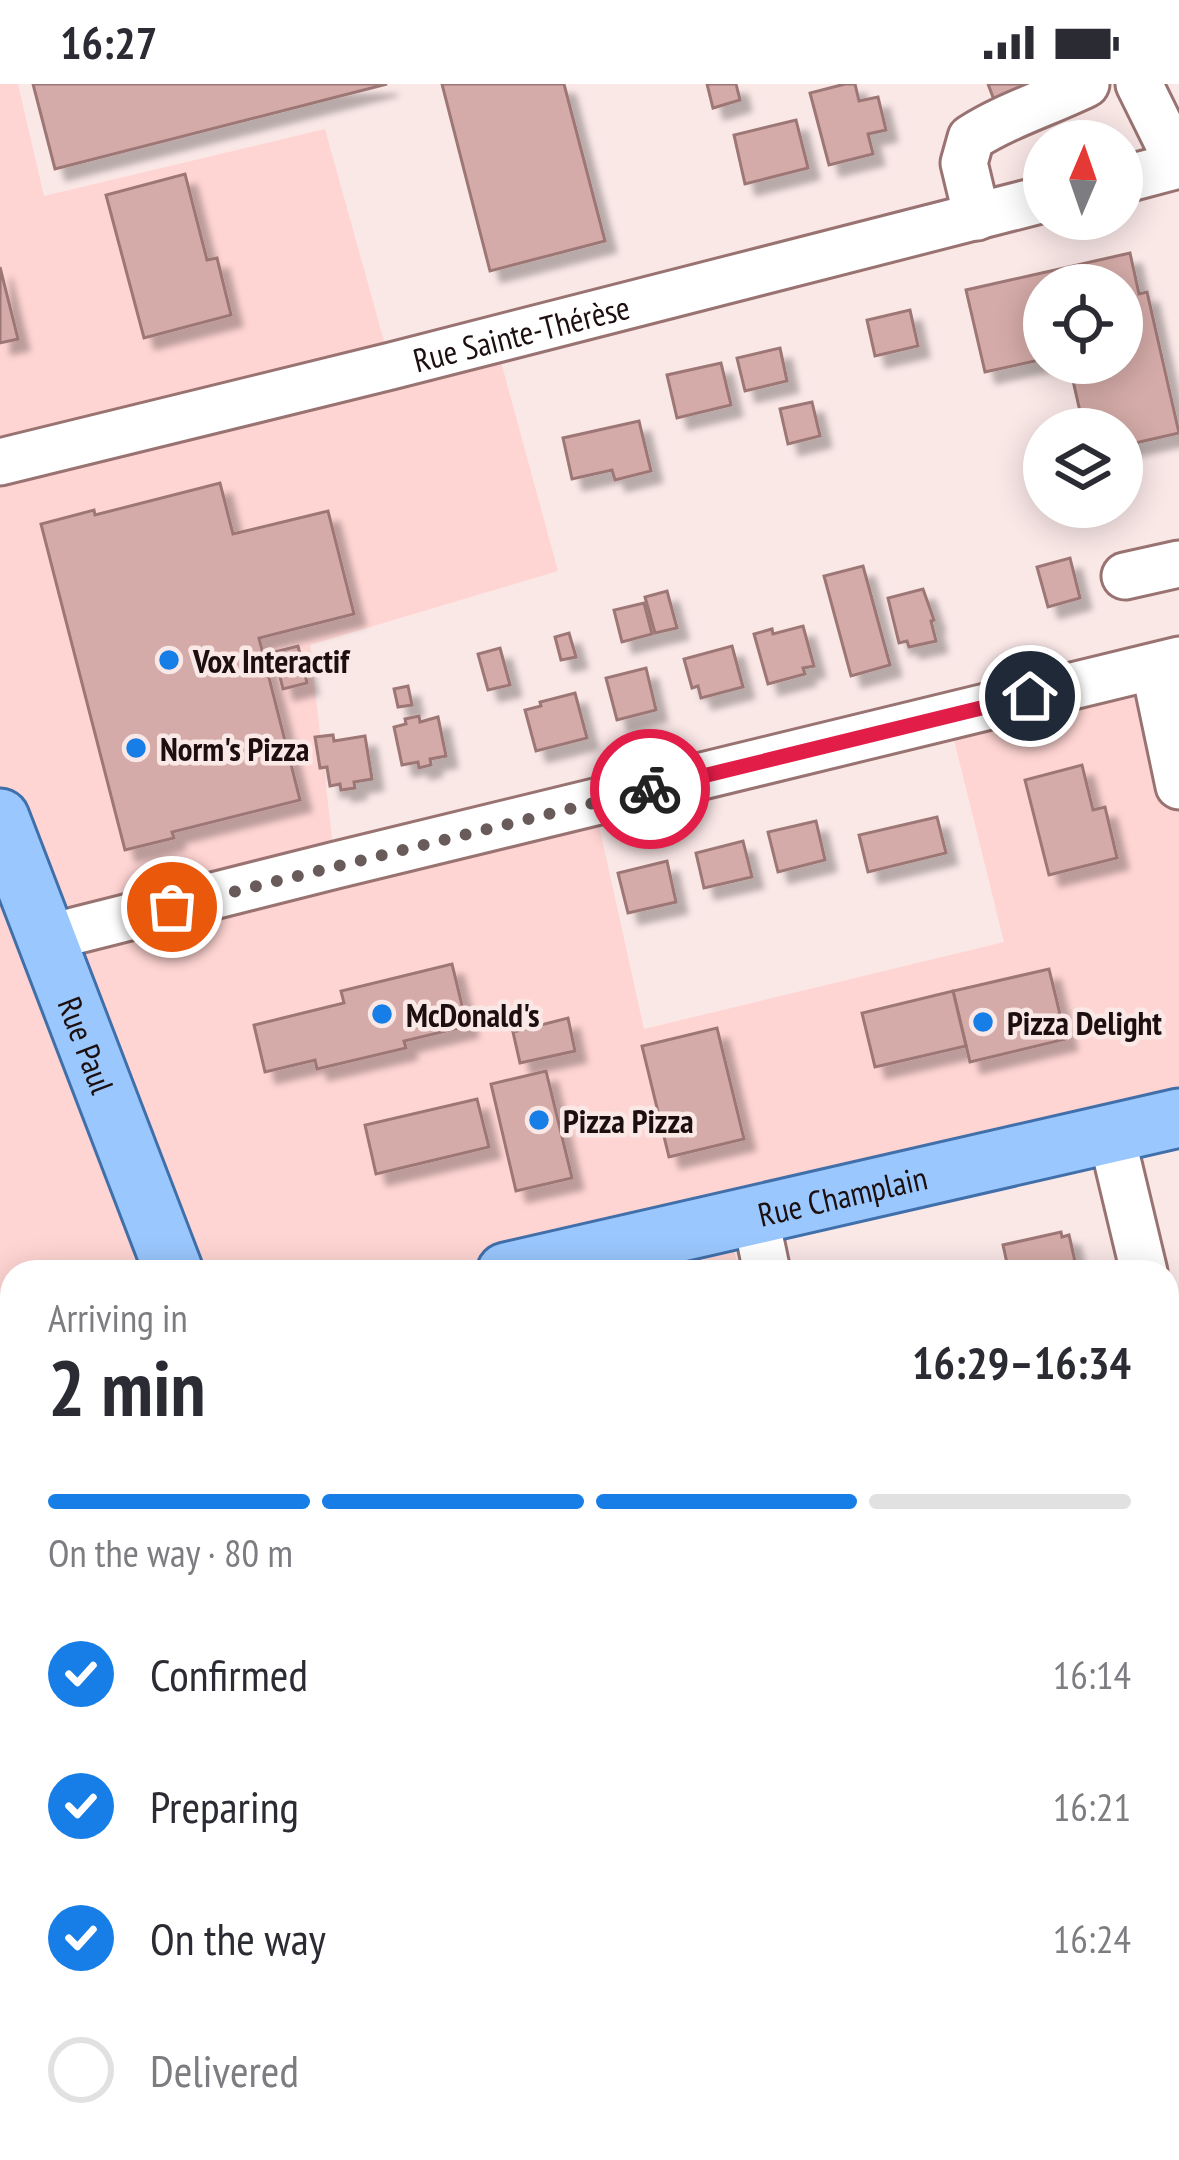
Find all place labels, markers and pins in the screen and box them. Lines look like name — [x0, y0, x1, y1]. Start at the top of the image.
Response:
place label: Vox Interactif — [192, 639, 351, 682]
pin — [979, 645, 1081, 747]
marker: Vox Interactif — [156, 647, 182, 673]
place label: Norm's Pizza — [160, 727, 309, 770]
marker: Norm's Pizza — [123, 735, 149, 761]
pin — [121, 856, 223, 958]
place label: McDonald's — [406, 993, 540, 1036]
marker: McDonald's — [369, 1001, 395, 1027]
place label: Pizza Delight — [1007, 1001, 1162, 1044]
marker: Pizza Delight — [970, 1009, 996, 1035]
place label: Pizza Pizza — [563, 1099, 694, 1142]
marker: Pizza Pizza — [526, 1107, 552, 1133]

